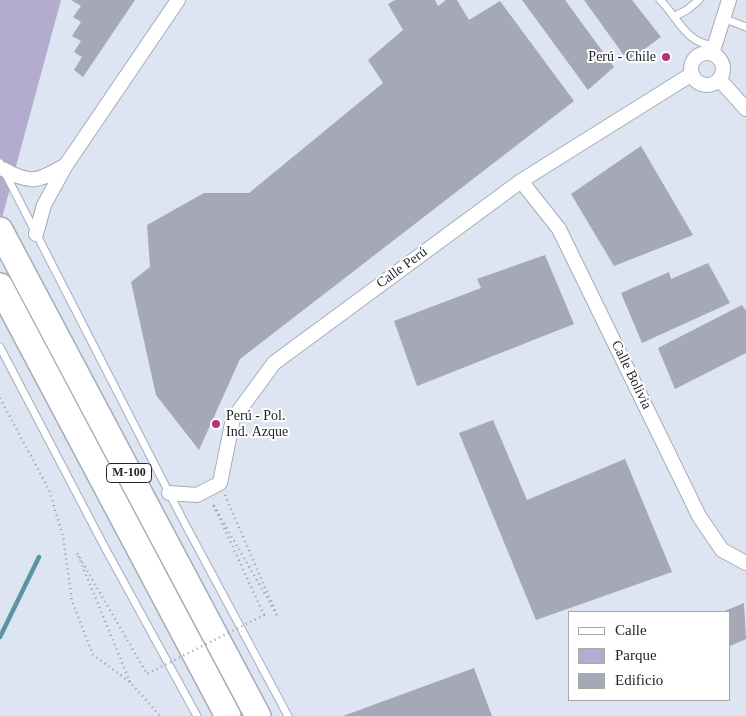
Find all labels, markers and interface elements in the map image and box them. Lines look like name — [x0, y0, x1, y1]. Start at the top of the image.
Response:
place label: Perú - Chile — [588, 49, 656, 65]
marker: Perú - Chile — [660, 51, 672, 63]
street label: Calle Perú — [373, 244, 431, 292]
street label: Calle Bolivia — [607, 338, 655, 412]
place label: Perú - Pol. Ind. Azque — [226, 408, 288, 441]
marker: Perú - Pol. Ind. Azque — [210, 418, 222, 430]
road number: M-100 — [106, 463, 152, 482]
legend — [568, 611, 731, 701]
text: Calle — [615, 622, 647, 638]
text: Parque — [615, 647, 657, 663]
text: Edificio — [615, 672, 663, 688]

